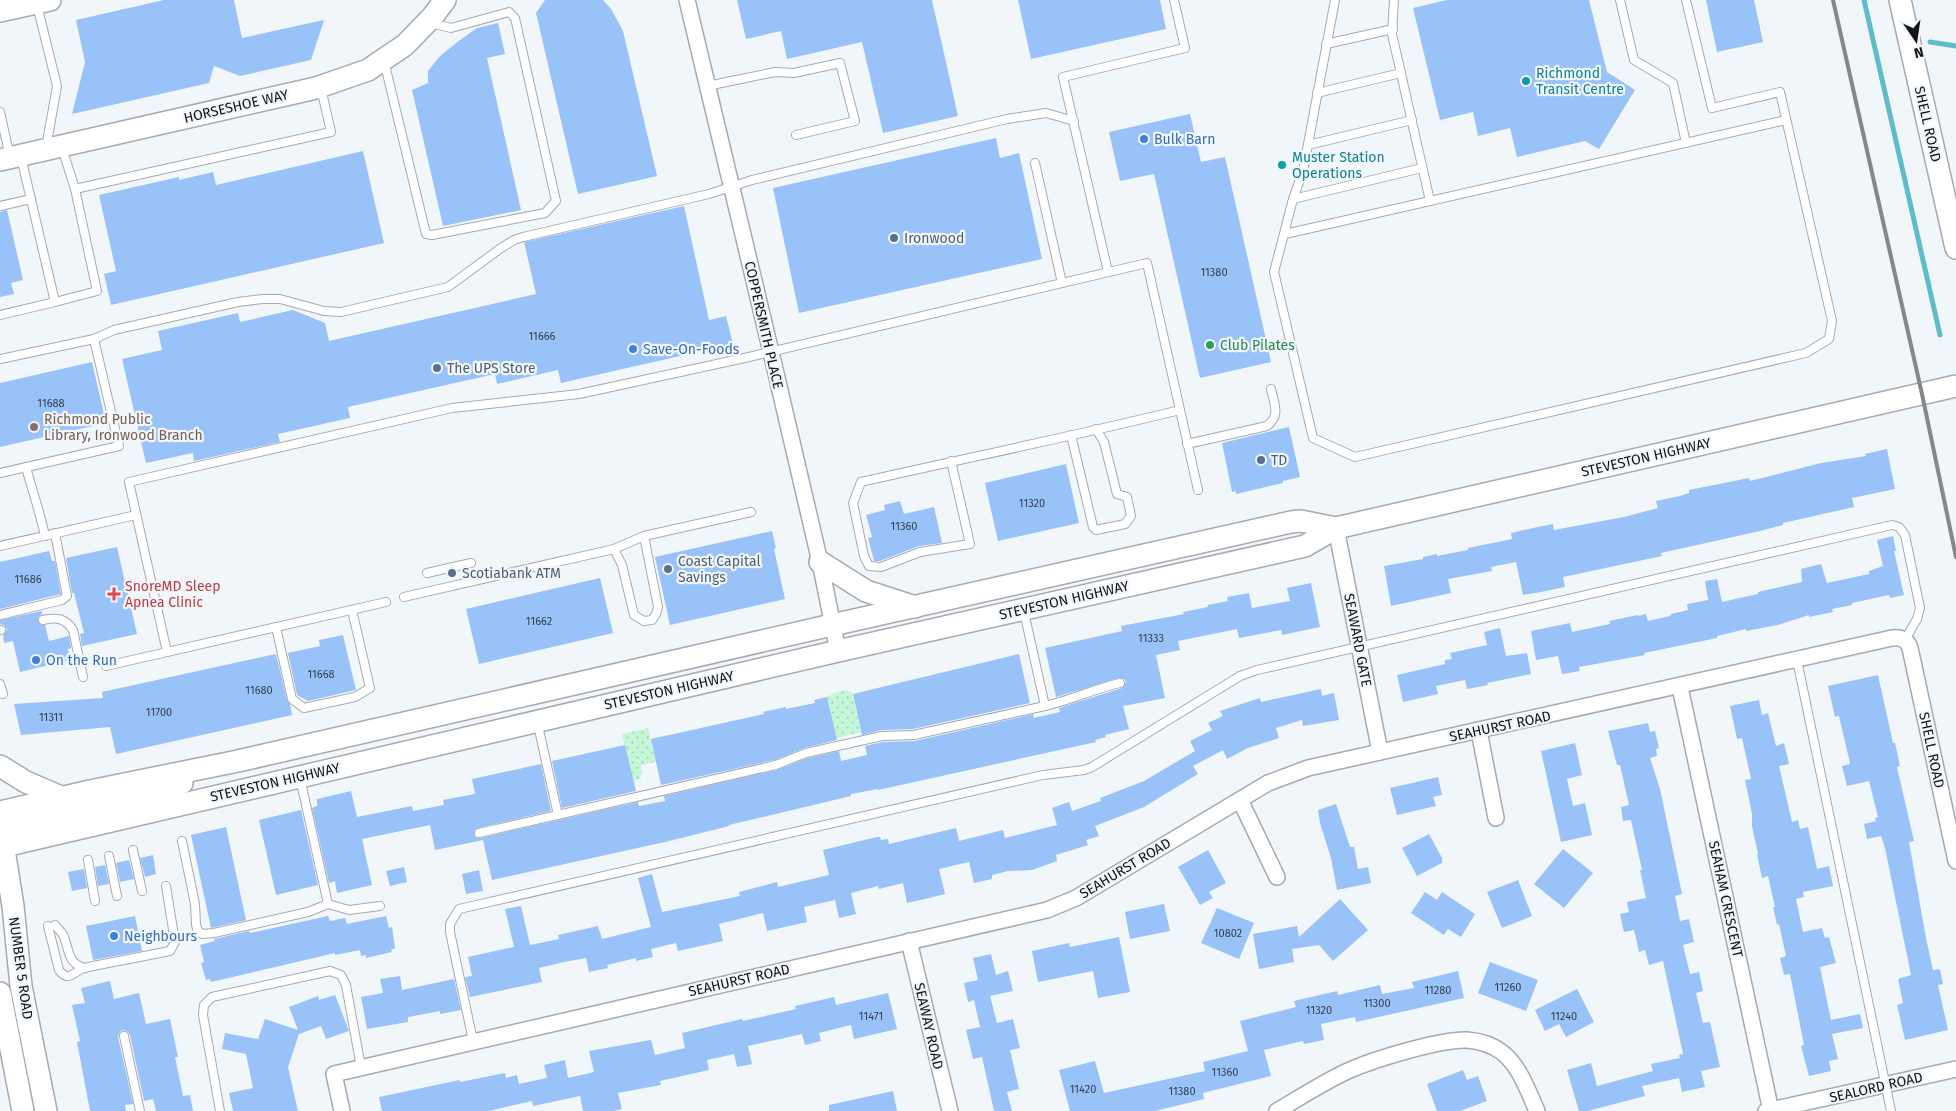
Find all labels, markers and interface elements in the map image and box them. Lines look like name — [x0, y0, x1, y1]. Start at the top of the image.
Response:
north arrow — [1891, 15, 1941, 65]
text: N — [1912, 43, 1925, 62]
place label: Richmond Transit Centre — [1536, 65, 1624, 98]
marker: Richmond Transit Centre — [1520, 75, 1532, 87]
street label: SHELL ROAD — [1911, 85, 1944, 164]
street label: HORSESHOE WAY — [182, 86, 291, 127]
place label: Bulk Barn — [1154, 131, 1215, 148]
marker: Bulk Barn — [1138, 133, 1150, 145]
place label: Muster Station Operations — [1292, 149, 1385, 182]
marker: Muster Station Operations — [1276, 159, 1288, 171]
place label: Ironwood — [904, 230, 964, 247]
marker: Ironwood — [888, 232, 900, 244]
street label: COPPERSMITH PLACE — [741, 260, 786, 391]
house number: 11380 — [1200, 266, 1228, 279]
house number: 11666 — [529, 330, 556, 343]
place label: Club Pilates — [1220, 337, 1295, 354]
marker: Club Pilates — [1204, 339, 1216, 351]
place label: Save-On-Foods — [643, 341, 740, 358]
marker: Save-On-Foods — [627, 343, 639, 355]
place label: The UPS Store — [447, 360, 536, 377]
marker: The UPS Store — [431, 362, 443, 374]
house number: 11688 — [37, 397, 65, 410]
place label: Richmond Public Library, Ironwood Branch — [44, 411, 203, 444]
marker: Richmond Public Library, Ironwood Branch — [28, 421, 40, 433]
street label: STEVESTON HIGHWAY — [1579, 434, 1713, 481]
place label: TD — [1271, 452, 1287, 469]
marker: TD — [1255, 454, 1267, 466]
house number: 11320 — [1019, 497, 1045, 510]
house number: 11360 — [891, 520, 917, 533]
place label: Coast Capital Savings — [678, 553, 761, 586]
marker: Coast Capital Savings — [662, 563, 674, 575]
place label: Scotiabank ATM — [462, 565, 561, 582]
marker: Scotiabank ATM — [446, 567, 458, 579]
house number: 11686 — [14, 573, 42, 586]
street label: STEVESTON HIGHWAY — [997, 577, 1131, 624]
place label: SnoreMD Sleep Apnea Clinic — [125, 578, 220, 611]
marker: SnoreMD Sleep Apnea Clinic — [107, 587, 121, 601]
street label: SEAWARD GATE — [1340, 592, 1375, 688]
house number: 11662 — [526, 615, 552, 628]
house number: 11333 — [1138, 632, 1164, 645]
place label: On the Run — [46, 652, 117, 669]
marker: On the Run — [30, 654, 42, 666]
street label: STEVESTON HIGHWAY — [602, 667, 736, 714]
house number: 11668 — [307, 668, 335, 681]
house number: 11680 — [245, 684, 273, 697]
house number: 11700 — [146, 706, 172, 719]
street label: SEAHURST ROAD — [1448, 707, 1552, 746]
house number: 11311 — [39, 711, 63, 724]
street label: SHELL ROAD — [1915, 711, 1948, 790]
street label: STEVESTON HIGHWAY — [208, 759, 342, 806]
street label: SEAHURST ROAD — [1077, 834, 1174, 902]
street label: SEAHAM CRESCENT — [1705, 839, 1746, 960]
street label: NUMBER 5 ROAD — [5, 916, 36, 1021]
house number: 10802 — [1214, 927, 1242, 940]
place label: Neighbours — [124, 928, 197, 945]
marker: Neighbours — [108, 930, 120, 942]
street label: SEAHURST ROAD — [687, 961, 791, 1000]
street label: SEAWAY ROAD — [910, 981, 947, 1071]
house number: 11260 — [1495, 981, 1521, 994]
house number: 11280 — [1424, 984, 1452, 997]
house number: 11300 — [1363, 997, 1391, 1010]
house number: 11320 — [1306, 1004, 1332, 1017]
house number: 11471 — [859, 1010, 883, 1023]
house number: 11240 — [1551, 1010, 1577, 1023]
house number: 11360 — [1212, 1066, 1238, 1079]
street label: SEALORD ROAD — [1828, 1068, 1924, 1106]
house number: 11420 — [1070, 1083, 1096, 1096]
house number: 11380 — [1168, 1085, 1196, 1098]

